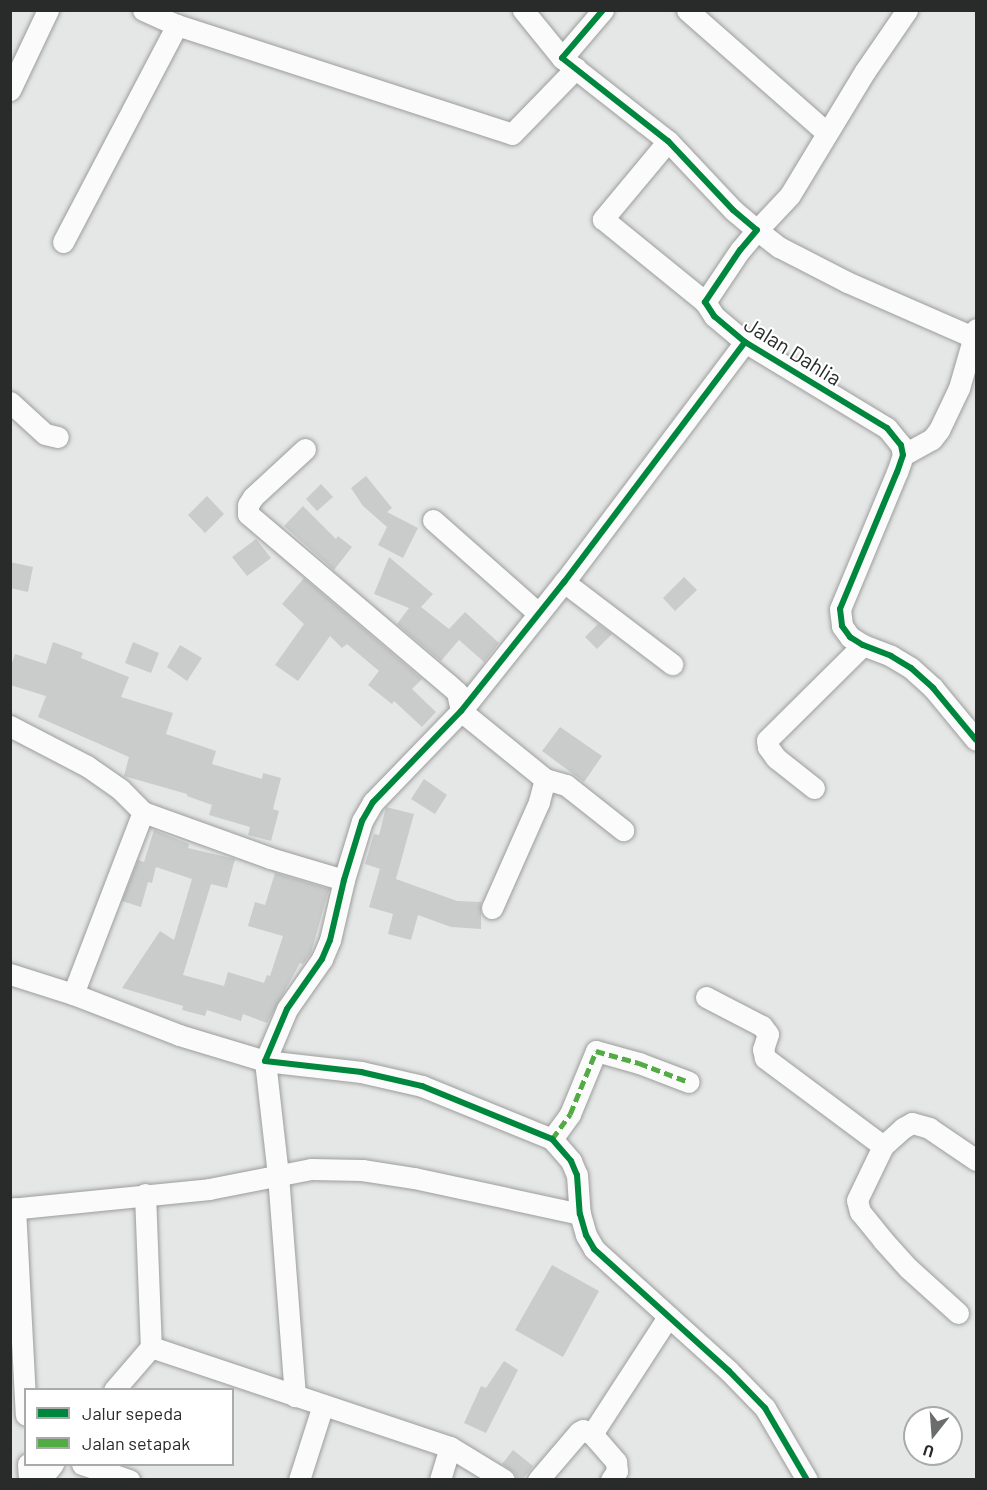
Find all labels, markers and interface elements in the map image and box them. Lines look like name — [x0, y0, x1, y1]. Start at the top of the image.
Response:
street label: Jalan Dahlia — [740, 311, 846, 391]
legend — [24, 1388, 234, 1466]
text: Jalur sepeda — [82, 1402, 182, 1424]
north arrow — [903, 1406, 963, 1466]
text: Jalan setapak — [82, 1432, 190, 1454]
text: U — [921, 1441, 936, 1462]

